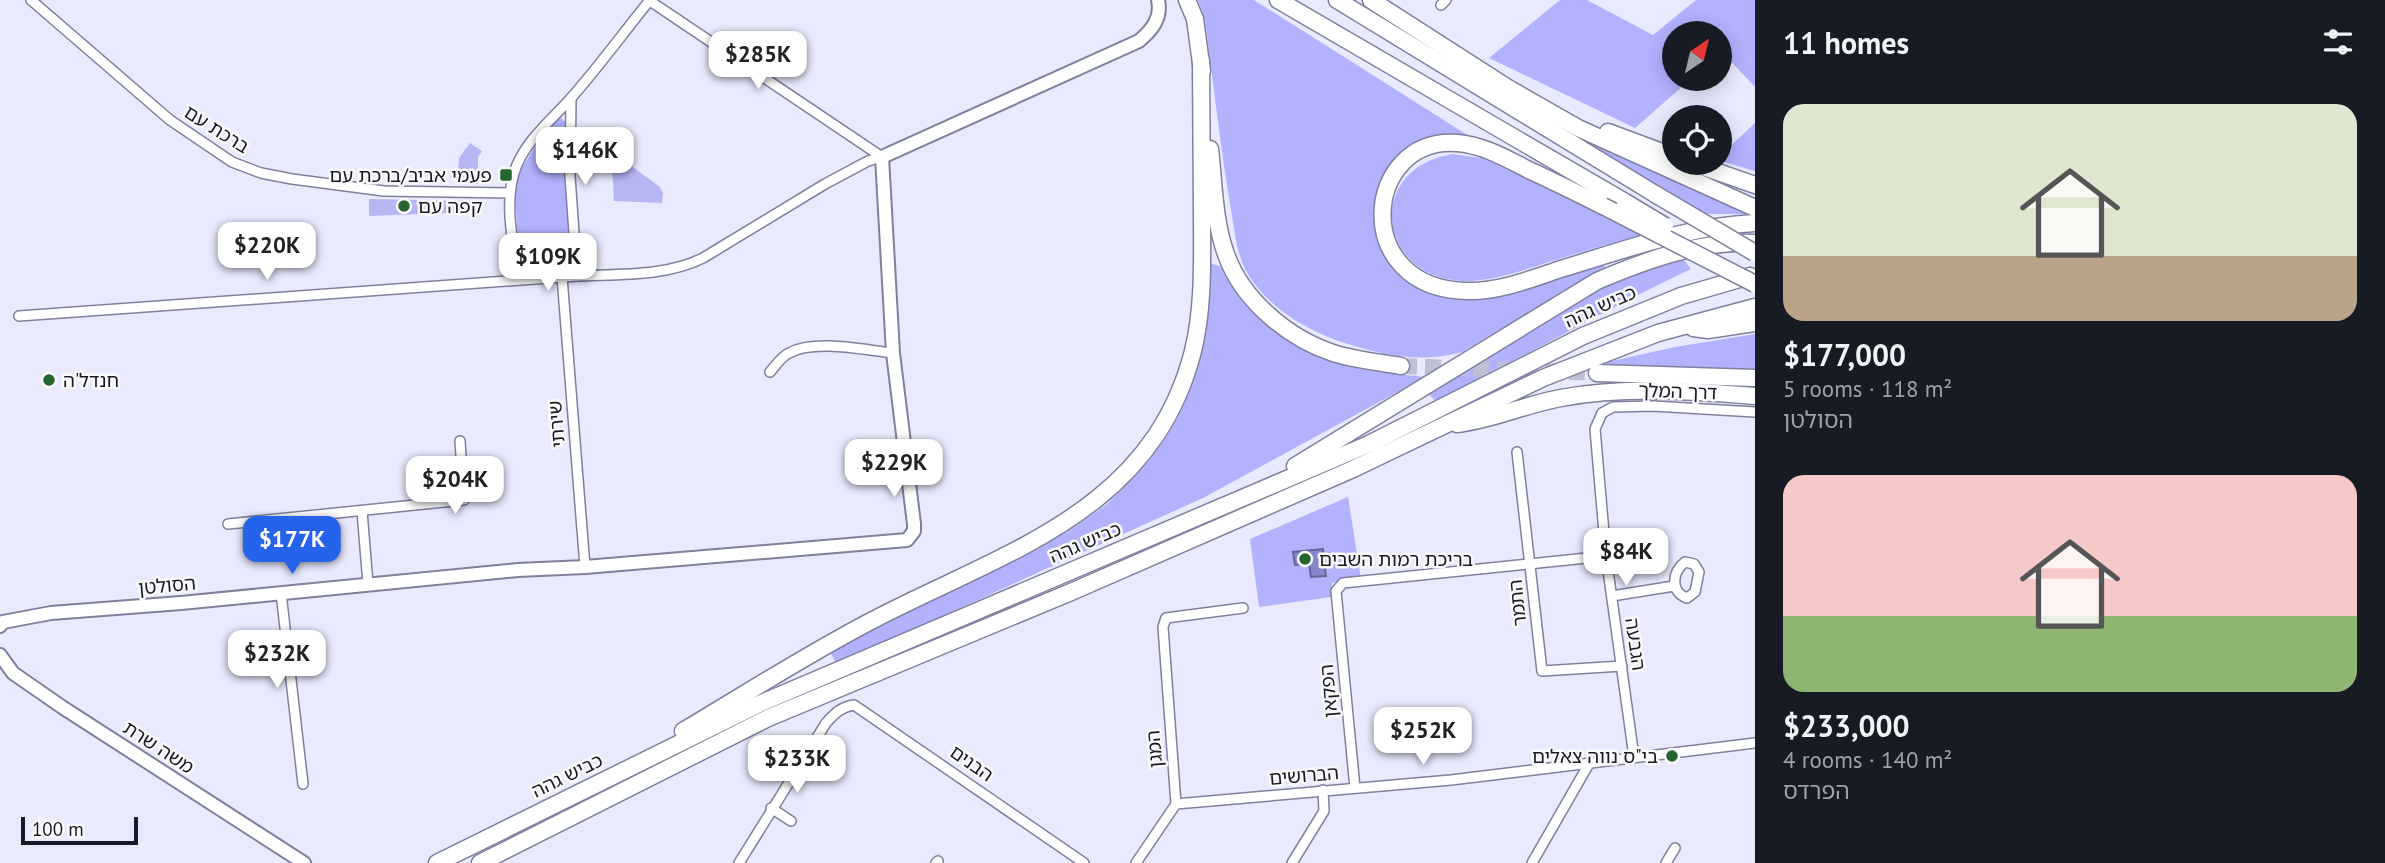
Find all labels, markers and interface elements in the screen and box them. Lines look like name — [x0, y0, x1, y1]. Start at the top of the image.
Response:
north arrow — [1662, 21, 1732, 91]
map controls — [1662, 21, 1732, 175]
text: 11 homes — [1783, 23, 1909, 62]
icon: filters — [2319, 23, 2357, 61]
pin: $285K — [709, 32, 807, 91]
text: $285K — [725, 39, 791, 68]
street label: ברכת עם — [180, 100, 254, 158]
button: locate — [1662, 105, 1732, 175]
pin: $146K — [536, 128, 634, 187]
text: $146K — [552, 135, 618, 164]
icon: home — [2007, 150, 2133, 276]
place label: פעמי אביב/ברכת עם — [329, 163, 492, 187]
marker: פעמי אביב/ברכת עם — [498, 167, 514, 183]
place label: קפה עם — [418, 194, 483, 218]
marker: קפה עם — [396, 198, 412, 214]
pin: $220K — [218, 222, 316, 282]
text: $220K — [234, 230, 300, 259]
pin: $109K — [499, 233, 597, 293]
text: $109K — [515, 241, 581, 270]
street label: כביש גהה — [1560, 280, 1640, 332]
text: $177,000 — [1783, 335, 1906, 374]
place label: חנדל'ה — [63, 368, 119, 392]
marker: חנדל'ה — [41, 372, 57, 388]
text: 5 rooms · 118 m² — [1783, 374, 1952, 403]
street label: דרך המלך — [1638, 378, 1718, 404]
street label: שירתי — [542, 400, 570, 448]
text: הסולטן — [1783, 405, 1853, 434]
pin: $229K — [845, 440, 943, 499]
text: $229K — [861, 447, 927, 476]
pin: $204K — [406, 456, 504, 516]
text: $204K — [422, 464, 488, 493]
pin: $177K — [243, 516, 341, 576]
street label: כביש גהה — [1045, 516, 1125, 568]
icon: home — [2007, 521, 2133, 647]
text: $177K — [259, 524, 325, 553]
pin: $84K — [1585, 528, 1667, 588]
text: $84K — [1599, 536, 1653, 565]
place label: בריכת רמות השבים — [1319, 547, 1473, 571]
marker: בריכת רמות השבים — [1297, 551, 1313, 567]
street label: הסולטן — [137, 571, 197, 599]
street label: התמר — [1503, 578, 1531, 628]
street label: הגבעה — [1620, 616, 1652, 672]
pin: $232K — [228, 630, 326, 690]
text: $232K — [244, 638, 310, 667]
street label: הפקאן — [1314, 663, 1342, 719]
text: $233,000 — [1783, 706, 1910, 745]
pin: $252K — [1374, 708, 1472, 767]
street label: משה שרת — [119, 715, 199, 779]
text: $252K — [1390, 715, 1456, 744]
street label: המגן — [1140, 729, 1168, 769]
pin: $233K — [748, 736, 846, 795]
street label: הבנים — [946, 739, 998, 787]
text: $233K — [764, 743, 830, 772]
place label: בי"ס נווה צאלים — [1532, 744, 1658, 768]
text: 4 rooms · 140 m² — [1783, 745, 1952, 774]
street label: כביש גהה — [528, 748, 606, 802]
marker: בי"ס נווה צאלים — [1664, 748, 1680, 764]
street label: הברושים — [1268, 760, 1340, 790]
text: הפרדס — [1783, 776, 1850, 805]
scale bar — [21, 814, 138, 846]
text: 100 m — [32, 817, 84, 841]

